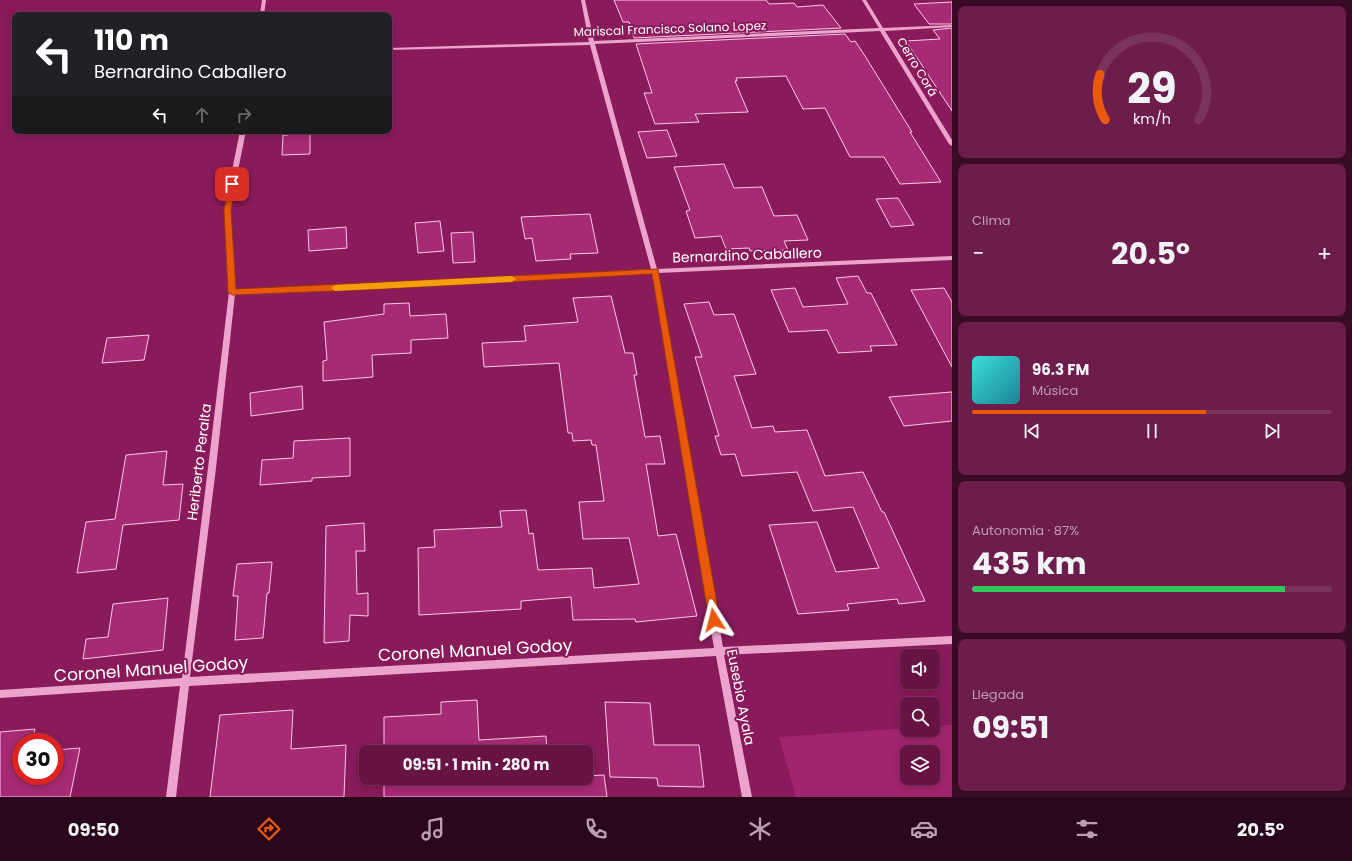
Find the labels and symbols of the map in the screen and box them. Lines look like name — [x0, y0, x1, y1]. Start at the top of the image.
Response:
street label: Mariscal Francisco Solano Lopez — [573, 17, 767, 40]
street label: Cerro Corá — [893, 34, 942, 99]
pin — [215, 167, 249, 201]
street label: Bernardino Caballero — [672, 242, 822, 268]
street label: Heriberto Peralta — [182, 402, 216, 522]
position arrow — [693, 599, 735, 641]
street label: Coronel Manuel Godoy — [377, 633, 573, 667]
street label: Eusebio Ayala — [722, 647, 760, 747]
street label: Coronel Manuel Godoy — [53, 650, 249, 688]
speed limit sign: 30 — [12, 733, 64, 785]

